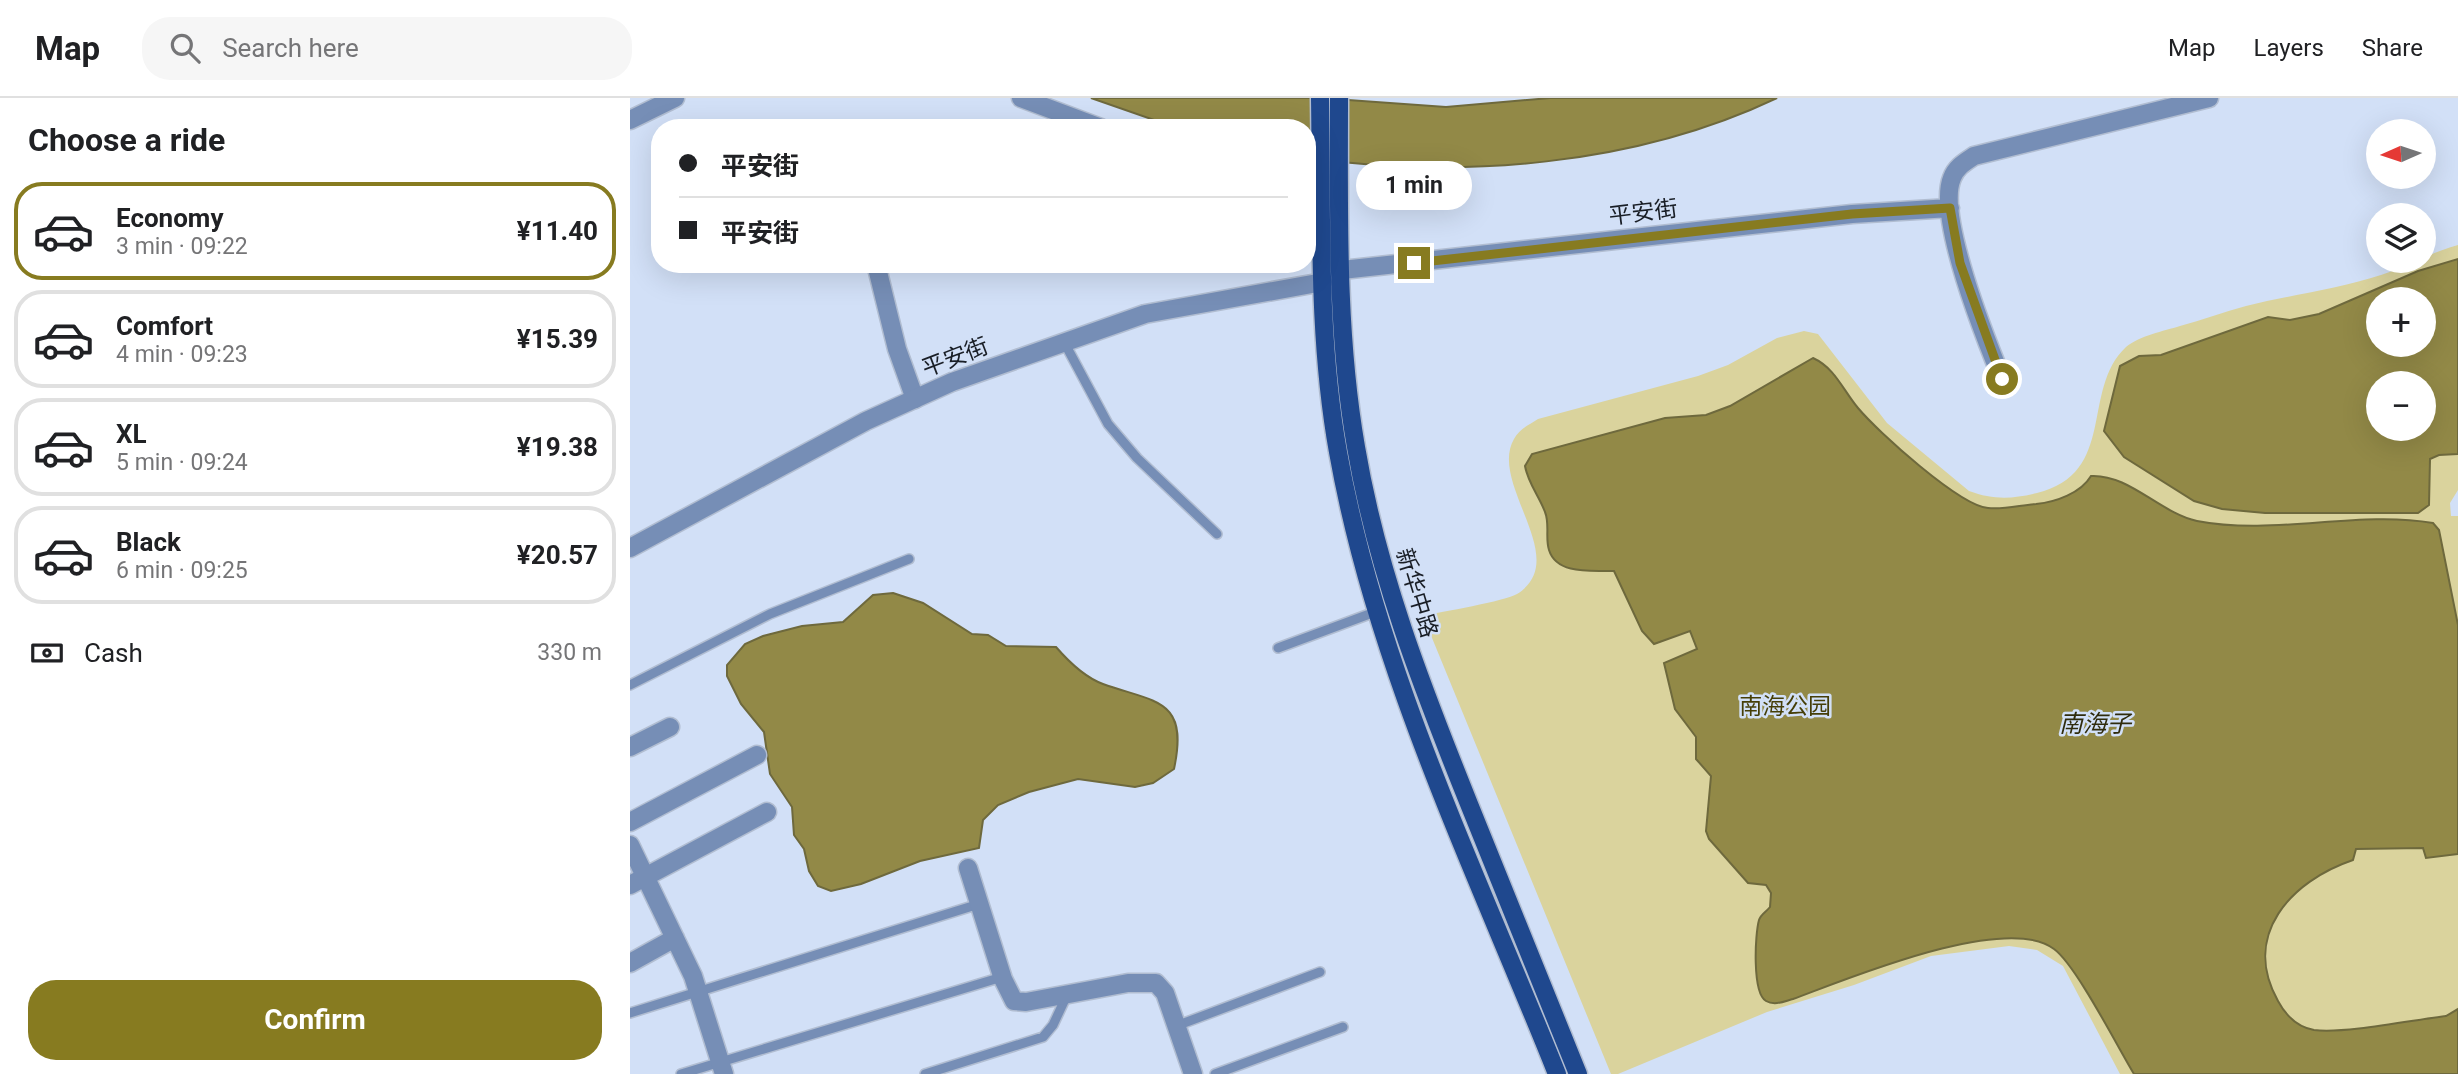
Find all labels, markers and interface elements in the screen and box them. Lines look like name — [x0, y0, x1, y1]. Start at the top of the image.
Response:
search box — [142, 17, 632, 80]
text: Map — [35, 29, 100, 68]
icon: search — [166, 29, 204, 67]
text: Search here — [222, 33, 359, 63]
text: Map — [2168, 34, 2216, 62]
text: Layers — [2254, 34, 2324, 62]
text: Share — [2362, 34, 2423, 62]
north arrow — [2366, 119, 2436, 189]
map controls — [2366, 119, 2436, 441]
text: Choose a ride — [28, 121, 225, 159]
text: 平安街 — [721, 151, 799, 181]
callout: 1 min — [1356, 162, 1472, 211]
text: 1 min — [1385, 172, 1443, 199]
street label: 平安街 — [1607, 195, 1679, 230]
icon: car — [32, 200, 95, 263]
text: Economy — [116, 203, 223, 233]
button: layers — [2366, 203, 2436, 273]
text: ¥11.40 — [517, 216, 598, 246]
text: 平安街 — [721, 218, 799, 248]
text: 3 min · 09:22 — [116, 233, 248, 260]
route end — [1398, 247, 1430, 279]
button: + — [2366, 287, 2436, 357]
icon: car — [32, 308, 95, 371]
text: Comfort — [116, 311, 213, 341]
text: ¥15.39 — [517, 324, 598, 354]
street label: 平安街 — [918, 332, 992, 382]
text: 4 min · 09:23 — [116, 341, 248, 368]
route start — [1986, 363, 2018, 395]
button: − — [2366, 371, 2436, 441]
icon: car — [32, 416, 95, 479]
text: XL — [116, 419, 147, 449]
text: ¥19.38 — [517, 432, 598, 462]
text: 5 min · 09:24 — [116, 449, 248, 476]
icon: car — [32, 524, 95, 587]
text: Black — [116, 527, 181, 557]
text: ¥20.57 — [517, 540, 598, 570]
street label: 新华中路 — [1390, 545, 1443, 641]
text: 6 min · 09:25 — [116, 557, 248, 584]
icon: cash — [28, 634, 66, 672]
text: Cash — [84, 638, 143, 668]
text: 330 m — [537, 639, 602, 666]
park label: 南海公园 — [1739, 693, 1831, 720]
water label: 南海子 — [2059, 710, 2133, 738]
button: Confirm — [28, 980, 602, 1060]

